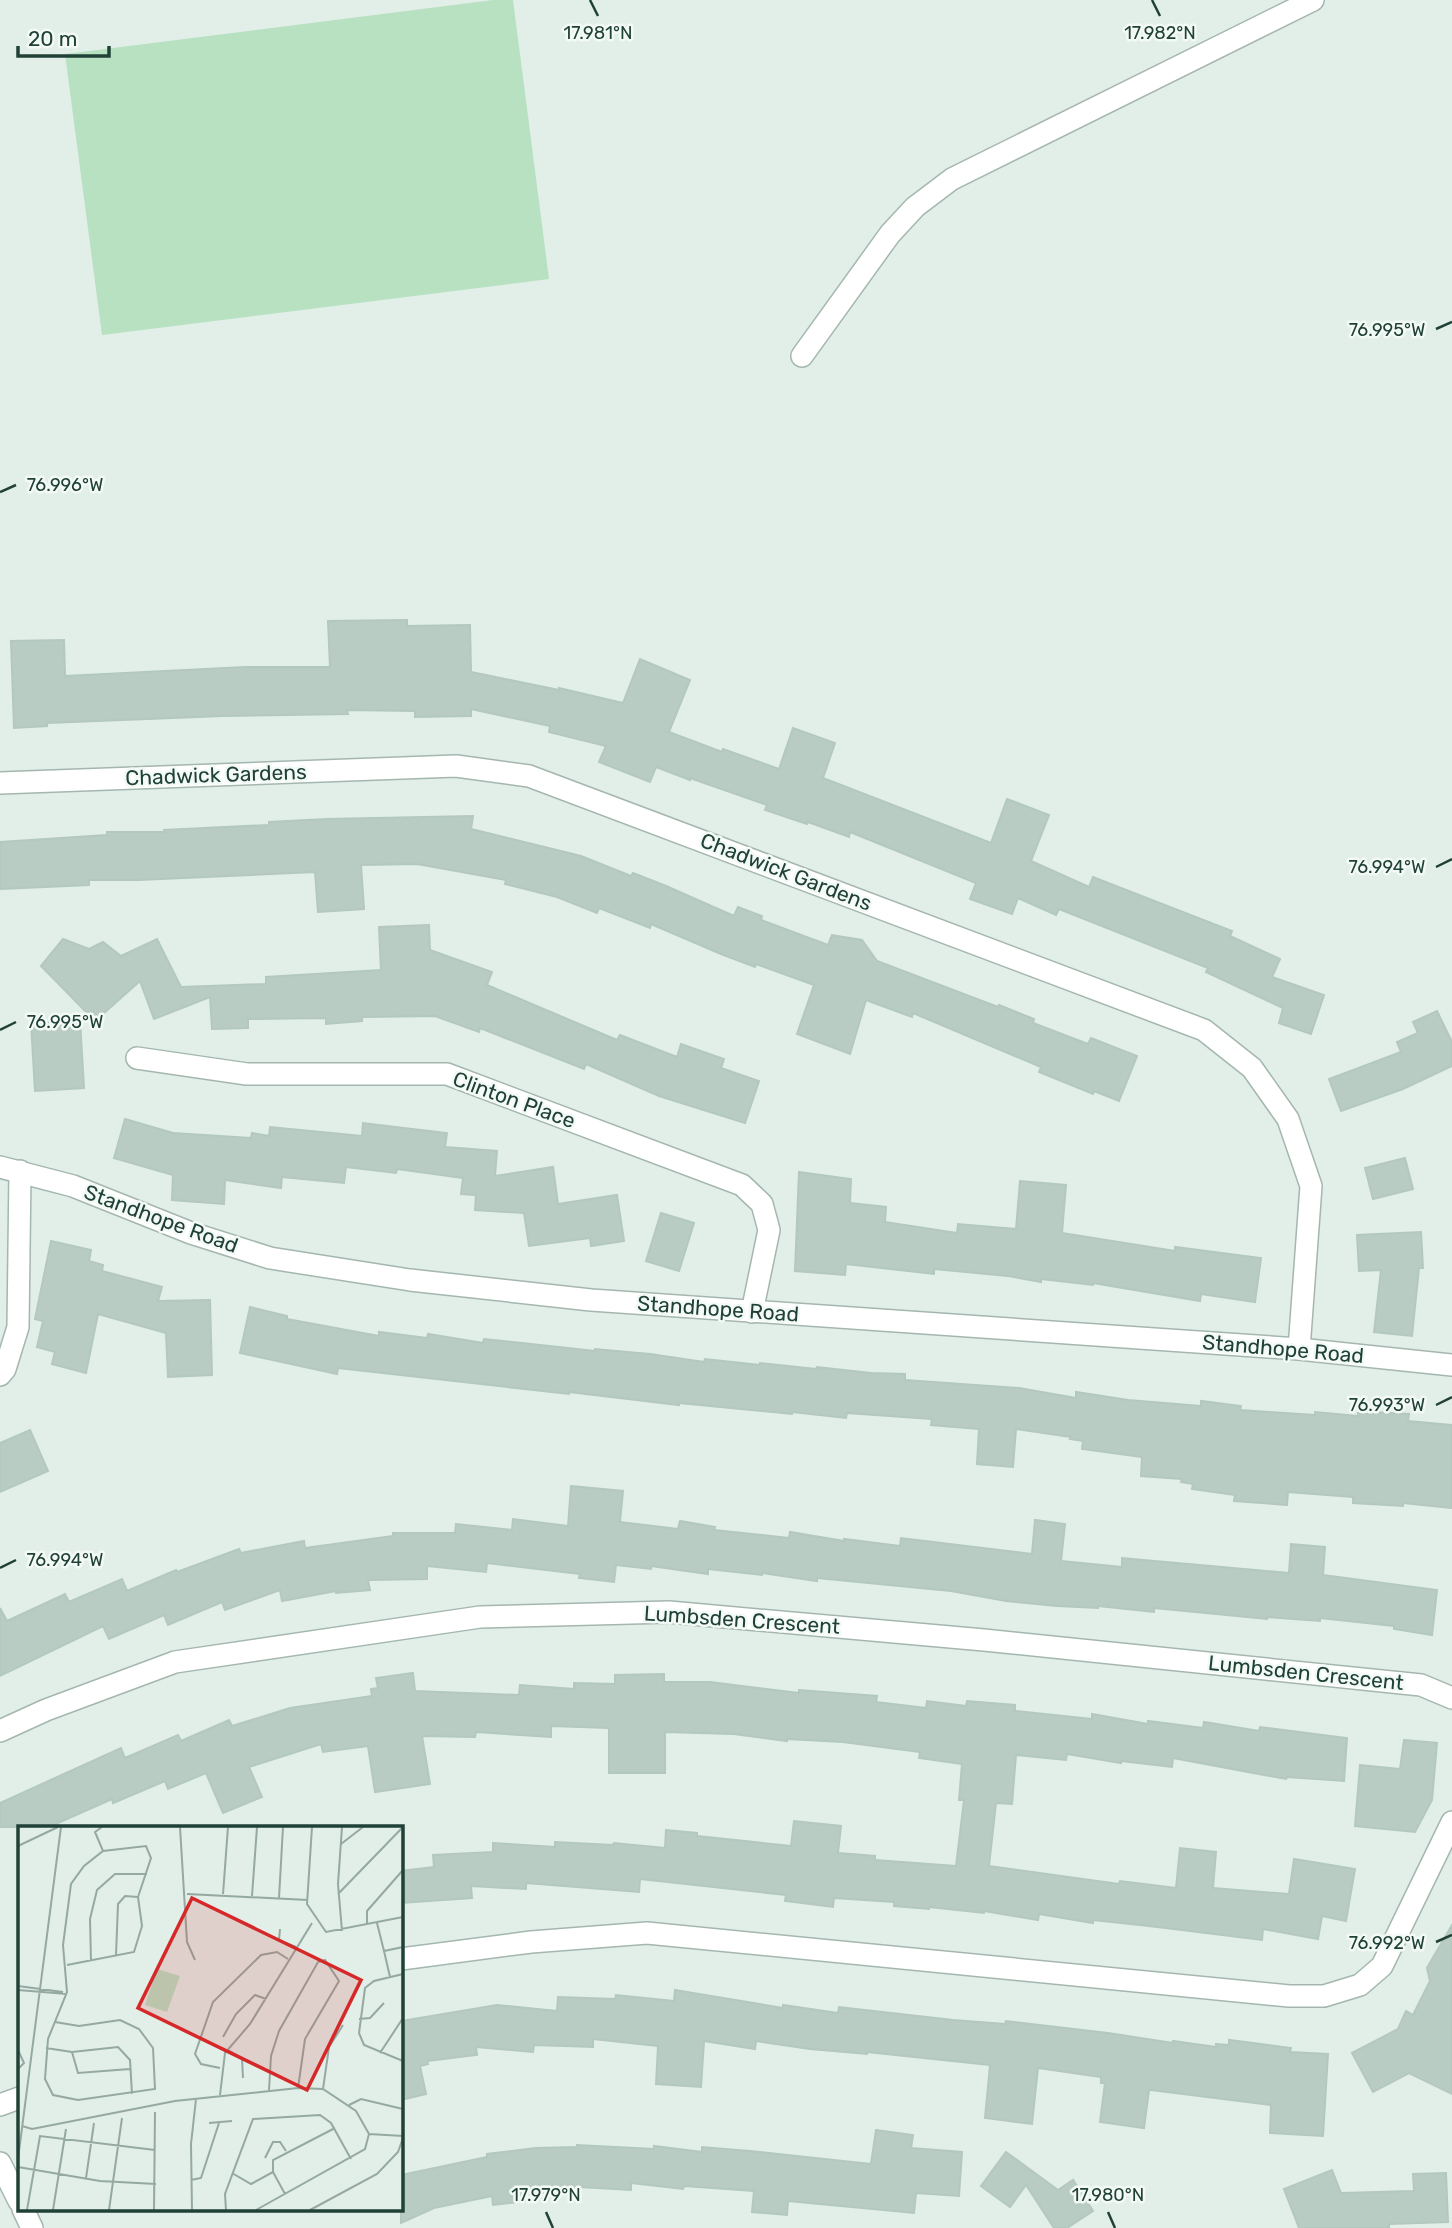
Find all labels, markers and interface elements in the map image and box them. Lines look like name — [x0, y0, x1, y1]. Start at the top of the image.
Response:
scale bar — [18, 14, 108, 58]
text: 17.981°N — [564, 22, 632, 44]
text: 17.982°N — [1124, 22, 1196, 44]
text: 20 m — [28, 26, 77, 51]
text: 76.995°W — [1349, 319, 1425, 341]
text: 76.996°W — [27, 474, 103, 496]
street label: Chadwick Gardens — [125, 759, 307, 790]
street label: Chadwick Gardens — [697, 827, 875, 916]
text: 76.994°W — [1349, 856, 1425, 878]
text: 76.995°W — [27, 1011, 103, 1033]
street label: Clinton Place — [450, 1066, 579, 1133]
street label: Standhope Road — [81, 1179, 242, 1258]
street label: Standhope Road — [636, 1290, 800, 1327]
street label: Standhope Road — [1201, 1329, 1365, 1368]
text: 76.993°W — [1349, 1394, 1425, 1416]
text: 76.994°W — [27, 1549, 103, 1571]
street label: Lumbsden Crescent — [643, 1600, 841, 1639]
street label: Lumbsden Crescent — [1207, 1650, 1405, 1695]
inset map — [18, 1826, 402, 2210]
text: 76.992°W — [1349, 1932, 1425, 1954]
text: 17.979°N — [511, 2184, 581, 2206]
text: 17.980°N — [1072, 2184, 1144, 2206]

